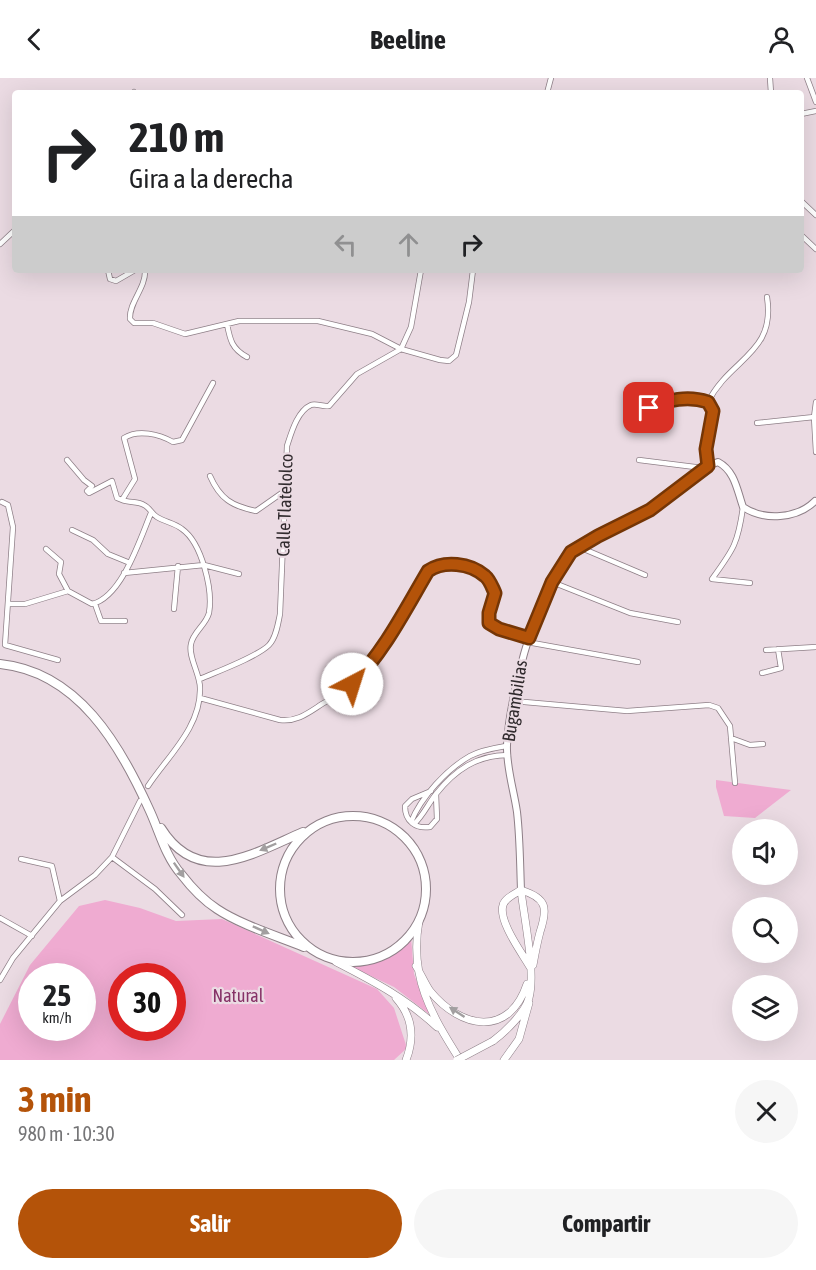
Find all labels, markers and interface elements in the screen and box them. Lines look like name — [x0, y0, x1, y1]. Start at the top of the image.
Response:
icon: back — [18, 23, 51, 56]
icon: person — [765, 23, 798, 56]
text: Beeline — [370, 24, 446, 55]
text: 210 m — [129, 113, 224, 161]
icon: right — [30, 114, 108, 192]
text: Gira a la derecha — [129, 163, 294, 194]
icon: left — [329, 228, 362, 261]
icon: ahead — [392, 228, 425, 261]
icon: right — [455, 228, 488, 261]
pin — [623, 382, 674, 433]
icon: arrive — [632, 391, 665, 424]
street label: Calle Tlatelolco — [272, 453, 297, 557]
position arrow — [320, 652, 384, 716]
street label: Bugambilias — [498, 659, 531, 743]
map controls — [732, 819, 798, 1041]
button: sound — [732, 819, 798, 885]
one-way arrow — [258, 842, 276, 852]
one-way arrow — [173, 862, 185, 878]
button: search — [732, 897, 798, 963]
one-way arrow — [253, 925, 271, 935]
speed limit sign: 30 — [108, 963, 186, 1041]
button: layers — [732, 975, 798, 1041]
text: 25 — [43, 978, 71, 1012]
park label: Natural — [213, 985, 264, 1006]
one-way arrow — [450, 1006, 466, 1018]
text: km/h — [42, 1009, 72, 1026]
text: 3 min — [18, 1078, 92, 1120]
button: close — [735, 1080, 798, 1143]
text: 980 m · 10:30 — [18, 1122, 115, 1145]
button: Salir — [18, 1189, 402, 1258]
button: Compartir — [414, 1189, 798, 1258]

